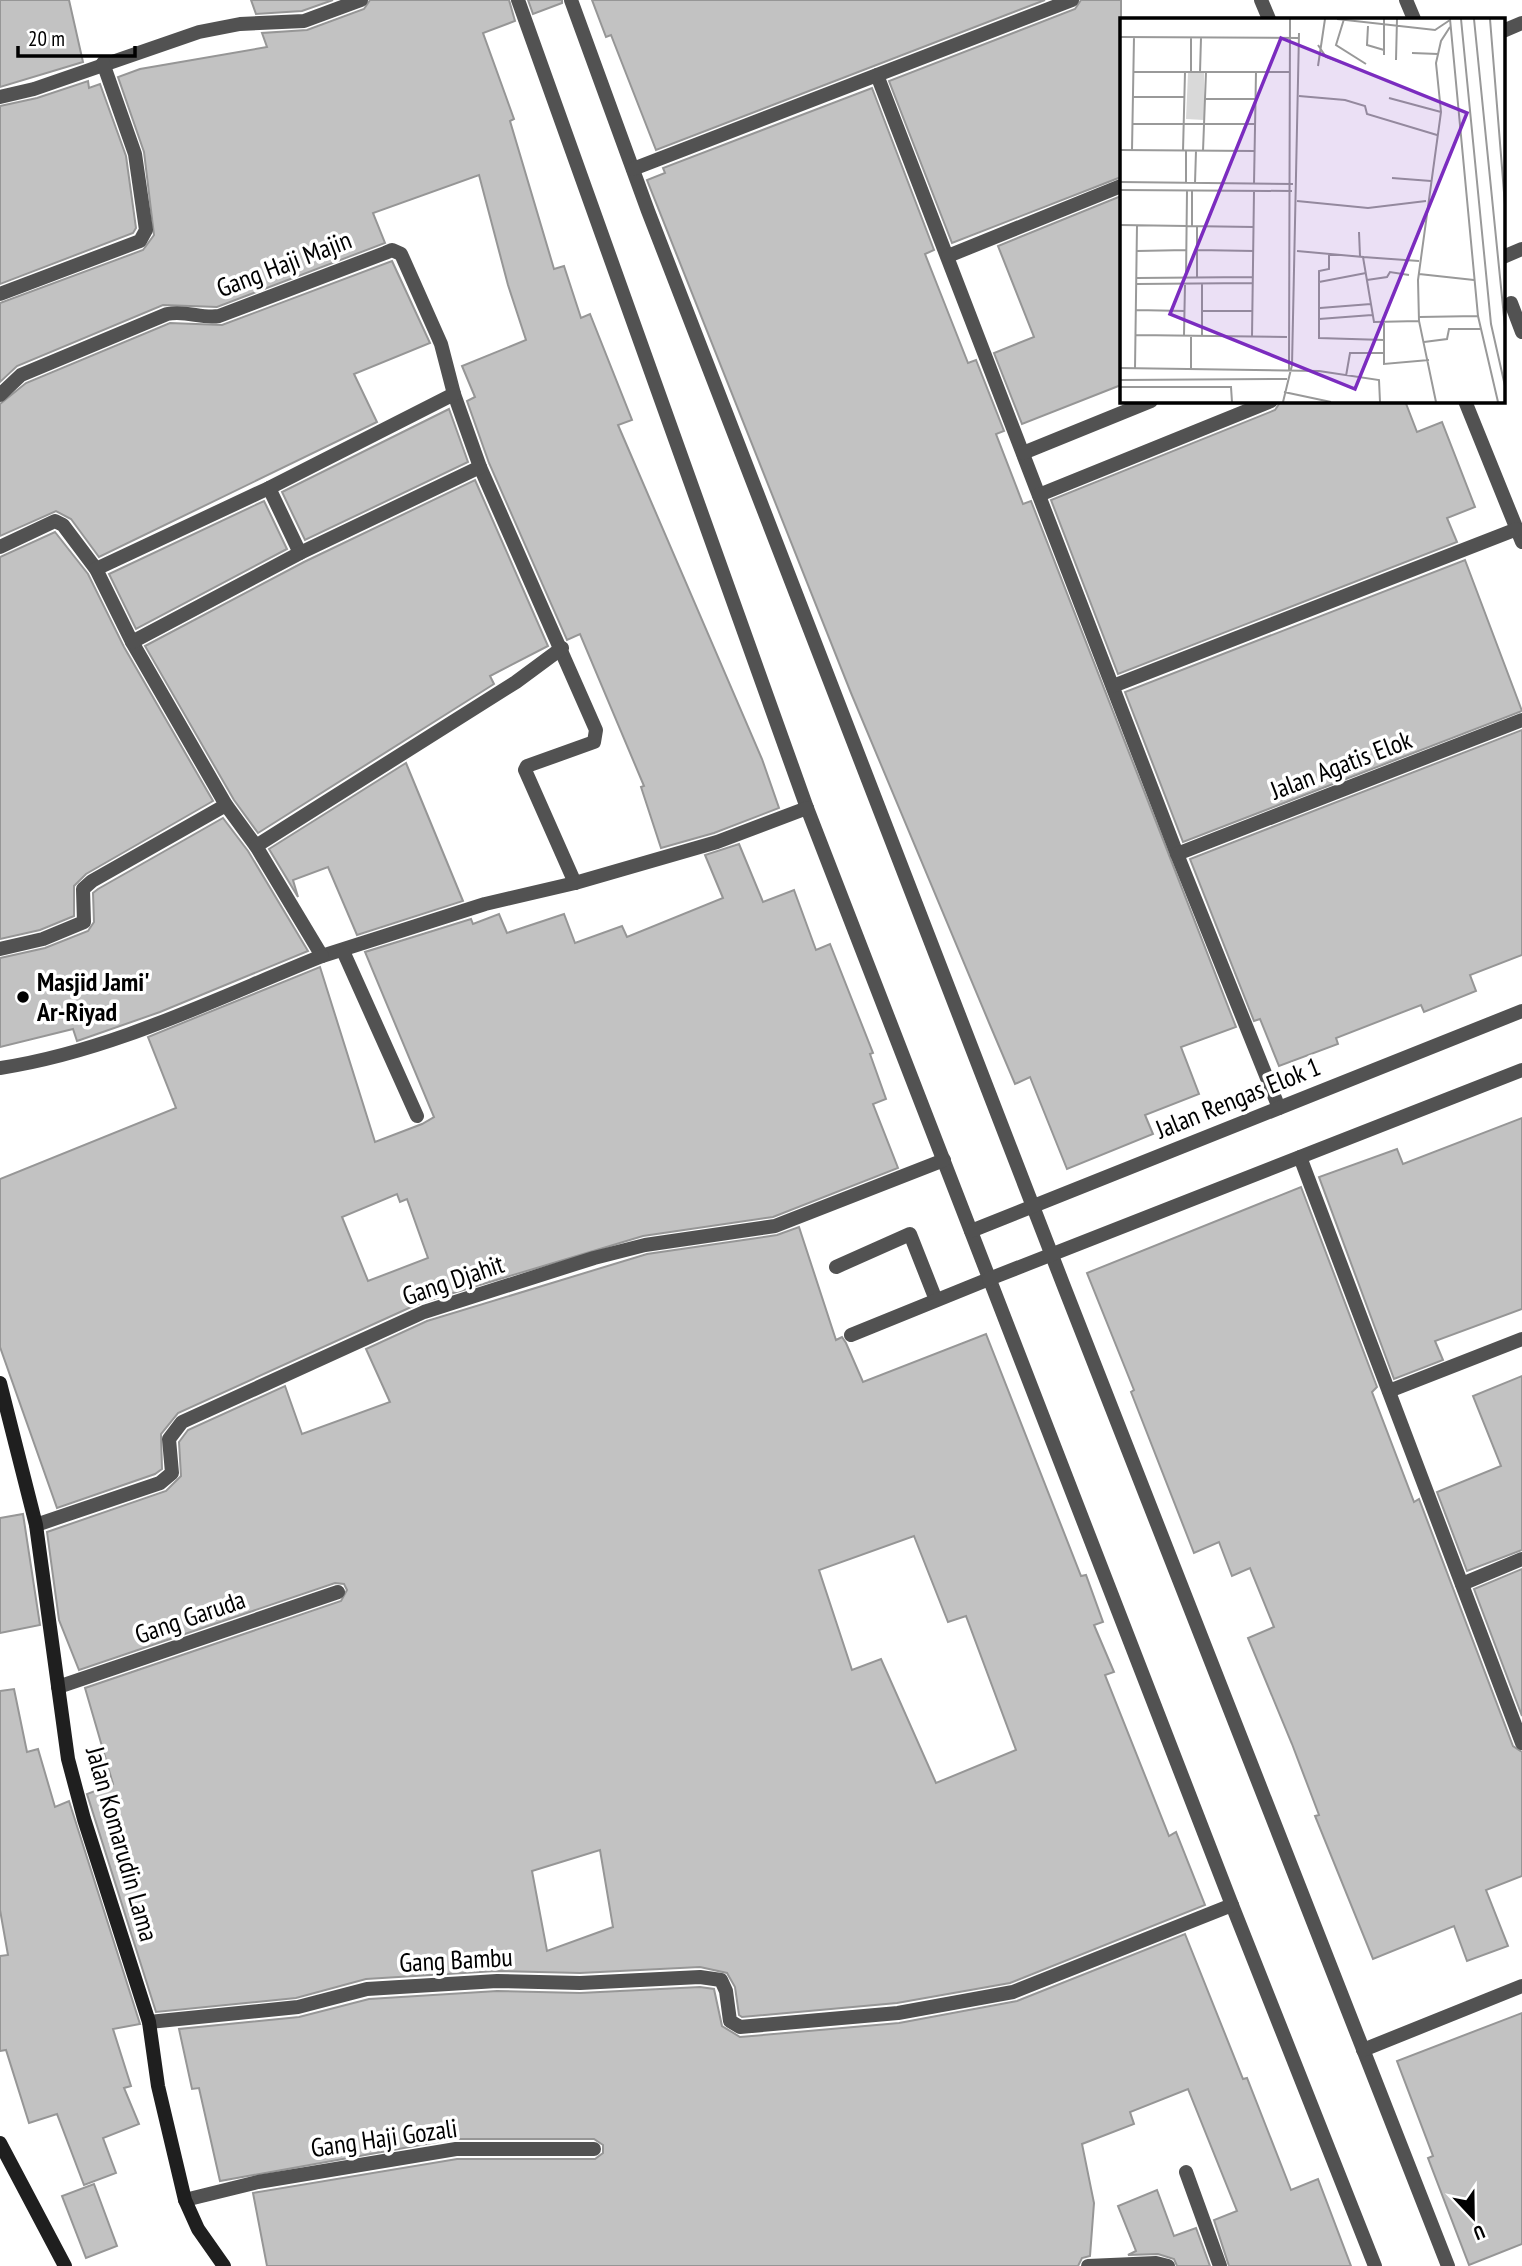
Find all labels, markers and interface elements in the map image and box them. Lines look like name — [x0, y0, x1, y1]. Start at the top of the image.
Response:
scale bar — [18, 14, 135, 58]
inset map — [1120, 18, 1504, 402]
text: 20 m — [28, 25, 65, 52]
street label: Gang Haji Majin — [212, 223, 356, 304]
street label: Jalan Agatis Elok — [1265, 722, 1416, 807]
place label: Masjid Jami' Ar-Riyad — [36, 965, 150, 1028]
marker: Masjid Jami' Ar-Riyad — [15, 989, 31, 1005]
street label: Jalan Rengas Elok 1 — [1150, 1050, 1325, 1146]
street label: Gang Djahit — [398, 1247, 508, 1312]
street label: Gang Garuda — [130, 1582, 249, 1651]
street label: Jalan Komarudin Lama — [79, 1742, 166, 1945]
street label: Gang Bambu — [398, 1940, 514, 1979]
street label: Gang Haji Gozali — [309, 2111, 459, 2164]
north arrow — [1438, 2182, 1508, 2252]
text: U — [1470, 2220, 1488, 2246]

